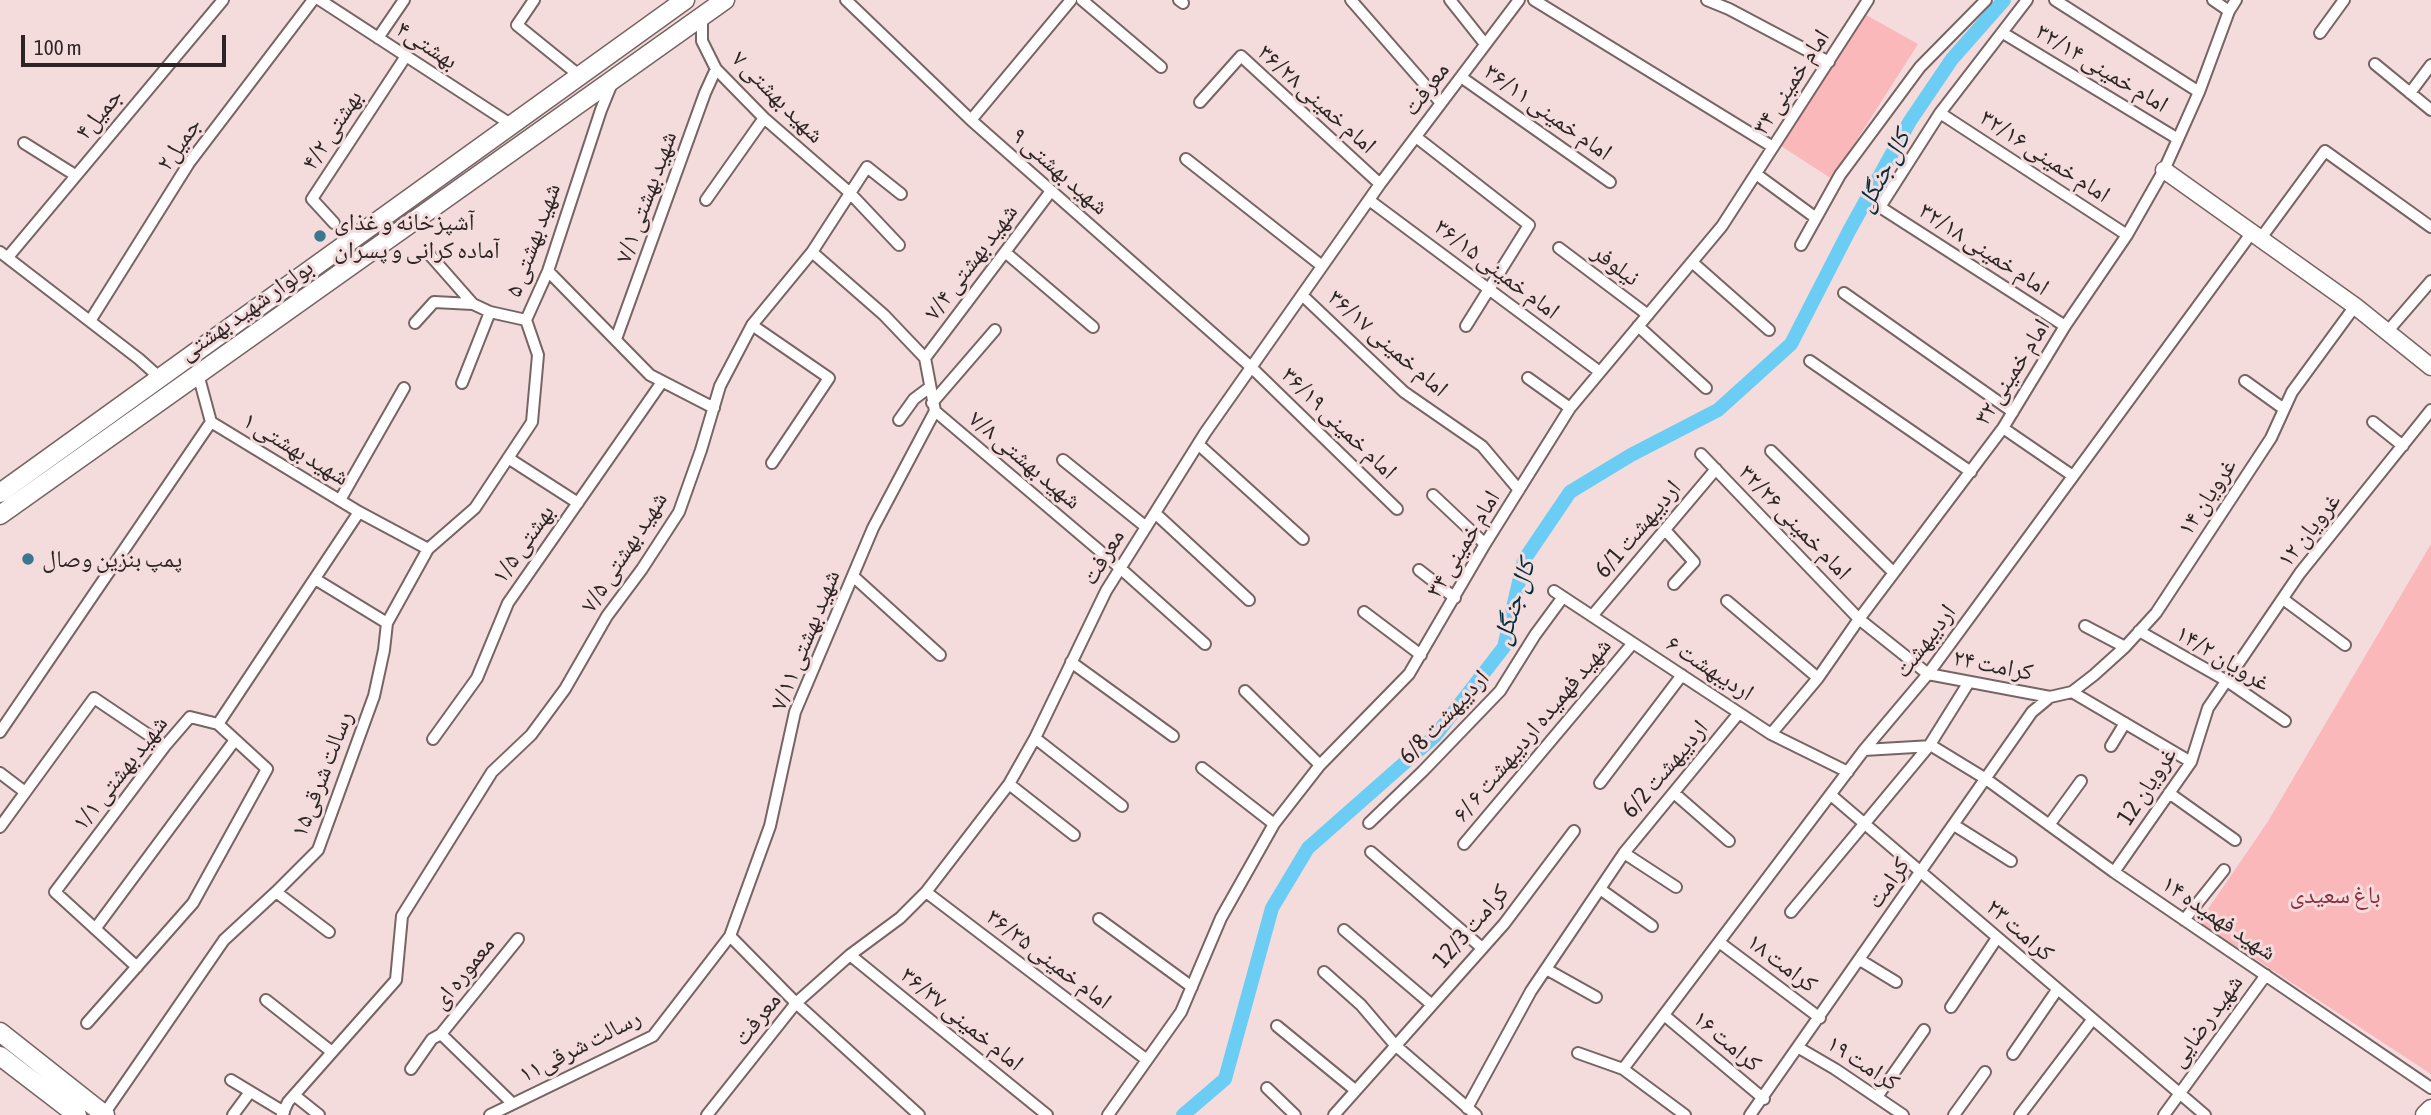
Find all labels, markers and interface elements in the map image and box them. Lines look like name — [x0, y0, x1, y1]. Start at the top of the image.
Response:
street label: بهشتی۴ — [391, 15, 463, 75]
street label: امام خمینی ۳۲/۱۴ — [2030, 17, 2174, 119]
scale bar — [24, 21, 229, 65]
street label: امام خمینی ۳۴ — [1746, 24, 1836, 140]
text: 100 m — [34, 35, 82, 59]
street label: امام خمینی ۳۶/۲۸ — [1252, 38, 1382, 160]
street label: شهید بهشتی ۷ — [726, 45, 830, 149]
street label: معرفت — [1396, 56, 1456, 122]
street label: امام خمینی ۳۶/۱۱ — [1478, 57, 1618, 167]
street label: جمیل۴ — [69, 82, 129, 146]
street label: بهشتی ۴/۲ — [295, 85, 369, 175]
street label: امام خمینی ۳۲/۱۶ — [1974, 103, 2116, 209]
street label: جمیل۲ — [150, 112, 208, 176]
street label: شهید بهشتی ۹ — [1006, 121, 1114, 221]
water label: کال جنگل — [1849, 125, 1917, 217]
street label: شهید بهشتی ۷/۱ — [609, 127, 683, 267]
street label: شهید بهشتی ۵ — [499, 179, 567, 301]
street label: امام خمینی ۳۲/۱۸ — [1913, 196, 2055, 302]
street label: شهید بهشتی ۷/۴ — [918, 198, 1024, 326]
place label: آشپزخانه و غذای آماده کرانی و پسران — [334, 208, 500, 264]
street label: امام خمینی ۳۶/۱۵ — [1429, 212, 1565, 326]
marker: آشپزخانه و غذای آماده کرانی و پسران — [312, 228, 328, 244]
street label: نیلوفر — [1587, 238, 1645, 292]
street label: بولوار شهید بهشتی — [173, 253, 319, 367]
street label: امام خمینی ۳۶/۱۷ — [1322, 283, 1454, 403]
street label: امام خمینی ۳۲ — [1968, 314, 2056, 430]
street label: امام خمینی ۳۶/۱۹ — [1275, 361, 1403, 485]
street label: شهید بهشتی ۷/۸ — [963, 405, 1087, 515]
street label: شهید بهشتی ۱ — [238, 406, 354, 492]
street label: غرویان ۱۴ — [2171, 453, 2243, 541]
street label: امام خمینی ۳۲/۲۶ — [1733, 458, 1857, 586]
street label: اردیبهشت 6/1 — [1589, 474, 1687, 584]
street label: امام خمینی ۳۴ — [1420, 485, 1506, 603]
street label: شهید بهشتی ۷/۵ — [574, 486, 674, 618]
street label: غرویان ۱۲ — [2271, 487, 2347, 573]
street label: بهشتی ۱/۵ — [485, 499, 561, 589]
street label: معرفت — [1075, 524, 1131, 590]
place label: پمپ بنزین وصال — [42, 545, 182, 573]
marker: پمپ بنزین وصال — [20, 551, 36, 567]
water label: کال جنگل — [1486, 555, 1542, 649]
street label: شهید بهشتی ۷/۱۱ — [764, 566, 846, 714]
street label: اردیبهشت — [1888, 598, 1962, 684]
street label: غرویان ۱۴/۲ — [2171, 619, 2275, 697]
street label: اردیبهشت ۶ — [1661, 629, 1759, 707]
street label: شهید فهمیده اردیبهشت ۶ /۶ — [1447, 632, 1617, 828]
street label: کرامت ۲۴ — [1951, 643, 2035, 687]
street label: اردیبهشت 6/8 — [1393, 664, 1495, 770]
street label: رسالت شرقی۱۵ — [285, 707, 359, 841]
street label: شهید بهشتی ۱/۱ — [66, 710, 174, 836]
street label: اردیبهشت 6/2 — [1616, 714, 1714, 824]
street label: غرویان 12 — [2111, 742, 2183, 830]
street label: کرامت — [1860, 852, 1916, 914]
street label: شهید فهمیده ۱۴ — [2156, 869, 2282, 967]
street label: کرامت 12/3 — [1427, 878, 1515, 974]
park label: باغ سعیدی — [2289, 881, 2381, 909]
street label: کرامت ۲۳ — [1980, 893, 2060, 967]
street label: امام خمینی ۳۶/۳۵ — [981, 902, 1117, 1016]
street label: کرامت ۱۸ — [1741, 927, 1823, 999]
street label: معموره ای — [425, 931, 501, 1015]
street label: امام خمینی ۳۶/۳۷ — [895, 961, 1029, 1077]
street label: شهید رضایی — [2163, 969, 2249, 1073]
street label: معرفت — [727, 987, 787, 1051]
street label: رسالت شرقی۱۱ — [514, 1003, 646, 1089]
street label: کرامت ۱۶ — [1687, 1004, 1767, 1078]
street label: کرامت ۱۹ — [1821, 1029, 1905, 1097]

